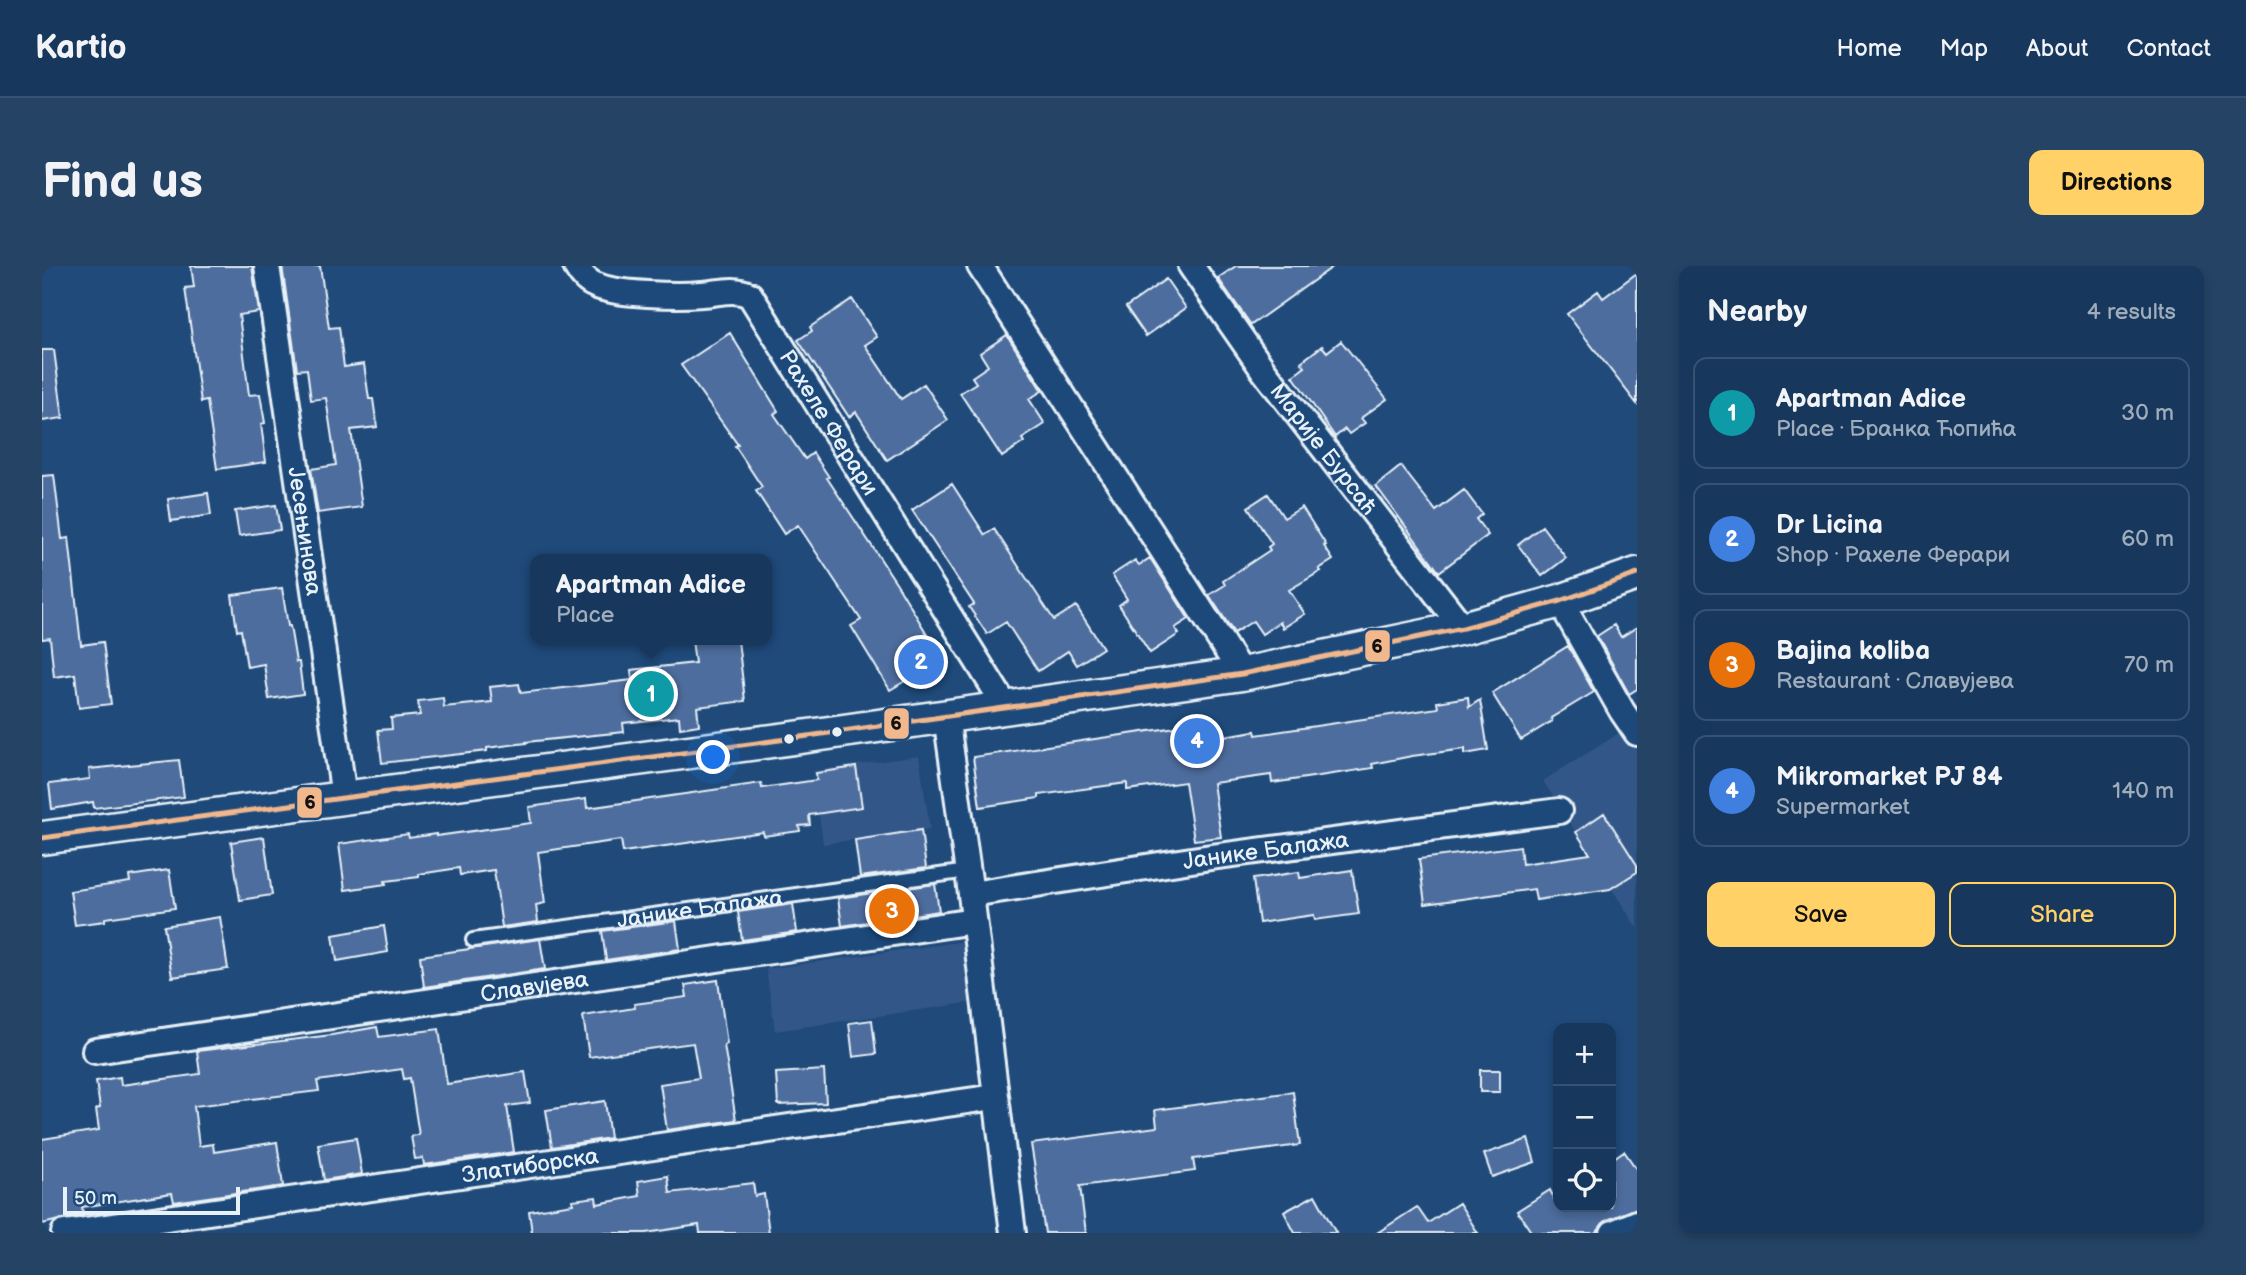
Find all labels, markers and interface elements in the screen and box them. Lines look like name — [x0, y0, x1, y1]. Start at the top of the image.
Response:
text: Kartio — [35, 28, 127, 68]
text: Home — [1837, 34, 1902, 63]
text: Map — [1940, 34, 1988, 63]
text: About — [2026, 34, 2088, 63]
text: Contact — [2126, 34, 2211, 63]
button: Directions — [2029, 150, 2204, 215]
text: Find us — [42, 153, 203, 212]
text: Nearby — [1707, 294, 1807, 330]
text: 4 results — [2087, 298, 2176, 326]
street label: Рахеле Ферари — [772, 345, 884, 501]
street label: Марије Бурсаћ — [1264, 378, 1383, 521]
text: Apartman Adice — [1776, 384, 1966, 415]
text: 1 — [1727, 399, 1737, 427]
text: 30 m — [2121, 399, 2174, 427]
text: Place · Бранка Ћопића — [1776, 415, 2016, 443]
street label: Јесењинова — [281, 465, 328, 598]
text: Dr Licina — [1776, 510, 1883, 541]
text: 2 — [1725, 525, 1739, 553]
text: 60 m — [2121, 525, 2174, 553]
text: Shop · Рахеле Ферари — [1776, 541, 2010, 569]
popup — [530, 554, 772, 645]
text: Apartman Adice — [556, 570, 746, 601]
text: Place — [556, 601, 614, 629]
line badge: 6 — [1364, 629, 1391, 663]
pin: 2 — [898, 636, 944, 688]
text: 6 — [1371, 636, 1383, 659]
text: Bajina koliba — [1776, 636, 1930, 667]
text: 3 — [1725, 651, 1739, 679]
text: 70 m — [2124, 651, 2174, 679]
text: Restaurant · Славујева — [1776, 667, 2014, 695]
pin: 1 — [628, 668, 674, 720]
line badge: 6 — [883, 707, 910, 740]
text: 6 — [890, 713, 902, 736]
pin: 4 — [1174, 715, 1220, 767]
unlabelled marker — [830, 725, 844, 739]
unlabelled marker — [782, 732, 796, 746]
your location — [696, 740, 730, 774]
text: Mikromarket PJ 84 — [1776, 762, 2003, 793]
text: 4 — [1725, 777, 1739, 805]
text: 140 m — [2112, 777, 2174, 805]
line badge: 6 — [296, 786, 323, 819]
text: 6 — [304, 792, 316, 815]
text: Supermarket — [1776, 793, 1910, 821]
street label: Јанике Балажа — [1181, 826, 1351, 876]
button: Save — [1707, 882, 1935, 947]
button: Share — [1949, 882, 2176, 947]
street label: Јанике Балажа — [615, 884, 785, 935]
pin: 3 — [869, 885, 915, 937]
street label: Славујева — [479, 965, 591, 1009]
map controls — [1553, 1023, 1616, 1212]
button: + — [1553, 1023, 1616, 1086]
button: − — [1553, 1086, 1616, 1149]
street label: Златиборска — [460, 1142, 601, 1190]
button: locate — [1553, 1149, 1616, 1212]
scale bar — [63, 1184, 240, 1216]
text: 50 m — [74, 1187, 117, 1210]

